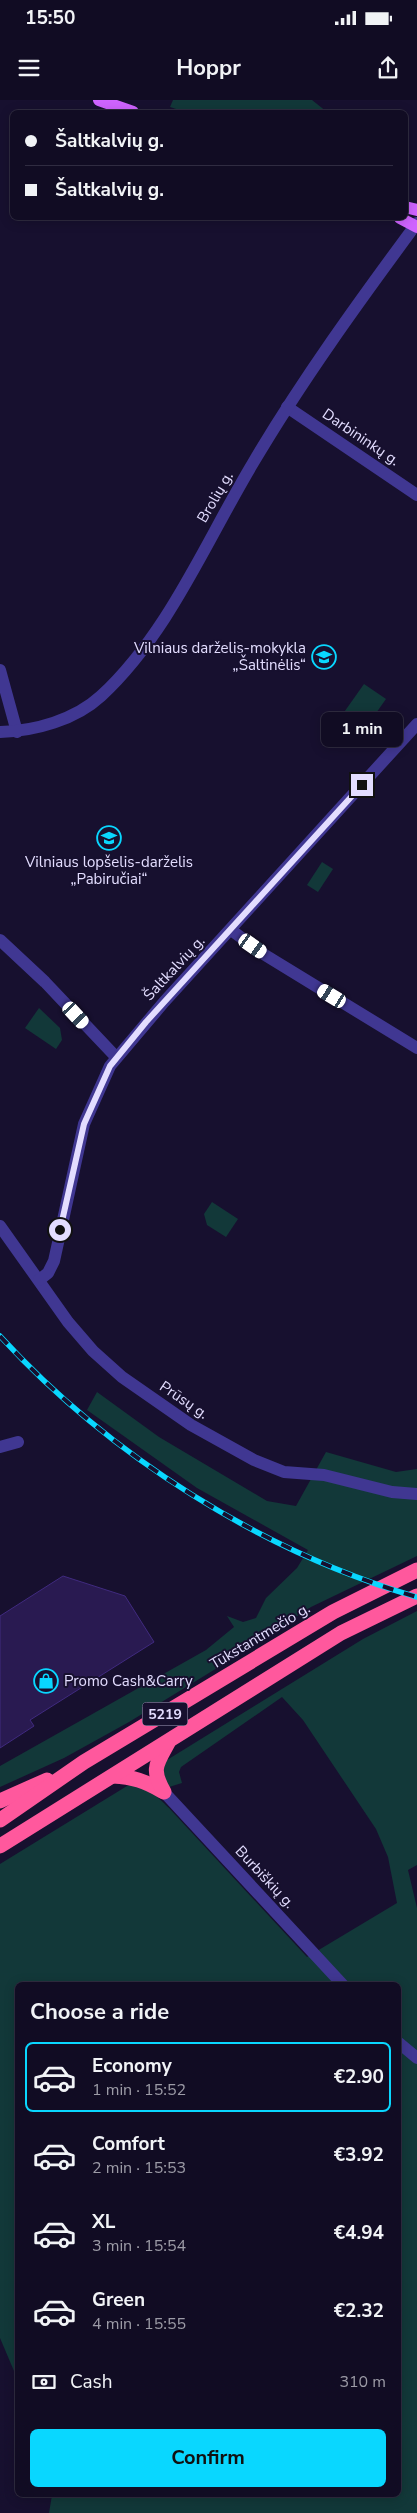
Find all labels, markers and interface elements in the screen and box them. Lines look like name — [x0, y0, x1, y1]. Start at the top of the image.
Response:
text: 15:50 — [25, 5, 75, 31]
text: Hoppr — [176, 53, 241, 83]
icon: menu — [15, 54, 43, 82]
icon: share — [374, 54, 402, 82]
text: Šaltkalvių g. — [55, 128, 164, 154]
text: Šaltkalvių g. — [55, 177, 164, 203]
street label: Darbininkų g. — [318, 404, 404, 470]
street label: Brolių g. — [192, 468, 238, 526]
place label: Vilniaus darželis-mokykla „Šaltinėlis“ — [133, 638, 306, 675]
school or university icon: Vilniaus darželis-mokykla „Šaltinėlis“ — [311, 644, 337, 670]
callout: 1 min — [321, 712, 403, 748]
text: 1 min — [341, 718, 383, 740]
route end — [351, 774, 373, 796]
school or university icon: Vilniaus lopšelis-darželis „Pabiručiai“ — [96, 825, 122, 851]
place label: Vilniaus lopšelis-darželis „Pabiručiai“ — [24, 852, 193, 889]
street label: Šaltkalvių g. — [138, 930, 209, 1005]
car — [236, 931, 269, 961]
car — [315, 982, 348, 1010]
car — [60, 999, 91, 1031]
route start — [49, 1219, 71, 1241]
street label: Prūsų g. — [156, 1376, 212, 1424]
street label: Tūkstantmečio g. — [206, 1598, 314, 1674]
shop icon: Promo Cash&Carry — [33, 1668, 59, 1694]
place label: Promo Cash&Carry — [64, 1671, 193, 1691]
road number: 5219 — [142, 1702, 188, 1726]
street label: Burbiškių g. — [231, 1841, 299, 1913]
text: Choose a ride — [30, 1997, 169, 2027]
text: Economy — [92, 2053, 172, 2079]
icon: car — [32, 2055, 77, 2100]
text: €2.90 — [334, 2064, 384, 2090]
text: 1 min · 15:52 — [92, 2079, 186, 2101]
text: Comfort — [92, 2131, 165, 2157]
icon: car — [32, 2133, 77, 2178]
text: €3.92 — [334, 2142, 384, 2168]
text: 2 min · 15:53 — [92, 2157, 186, 2179]
text: XL — [92, 2209, 115, 2235]
icon: car — [32, 2211, 77, 2256]
text: €4.94 — [334, 2220, 384, 2246]
text: 3 min · 15:54 — [92, 2235, 186, 2257]
text: Green — [92, 2287, 145, 2313]
icon: car — [32, 2289, 77, 2334]
text: €2.32 — [334, 2298, 384, 2324]
text: 4 min · 15:55 — [92, 2313, 186, 2335]
icon: cash — [30, 2368, 58, 2396]
text: Cash — [70, 2369, 112, 2395]
text: 310 m — [339, 2371, 386, 2393]
button: Confirm — [30, 2429, 386, 2487]

